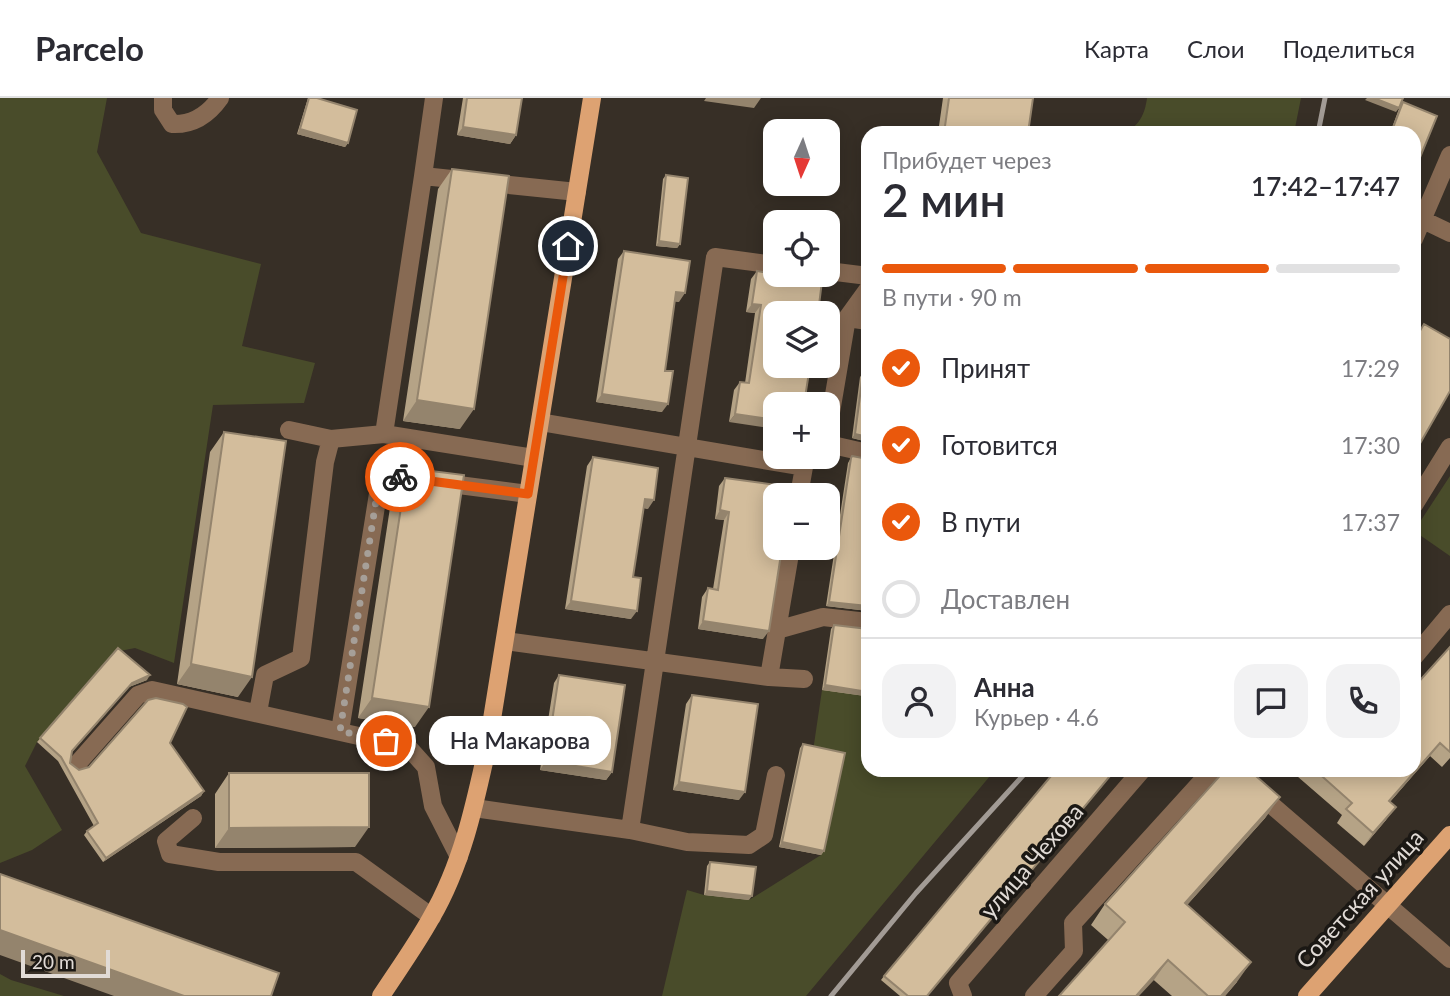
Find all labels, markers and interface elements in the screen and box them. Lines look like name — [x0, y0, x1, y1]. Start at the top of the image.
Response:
text: Parcelo — [35, 28, 144, 68]
text: Карта — [1084, 34, 1149, 63]
text: Слои — [1187, 34, 1244, 63]
text: Поделиться — [1282, 34, 1415, 63]
north arrow — [763, 119, 840, 196]
map controls — [763, 119, 840, 560]
text: Прибудет через — [882, 146, 1052, 174]
text: 17:42–17:47 — [1251, 170, 1400, 202]
text: 2 мин — [882, 172, 1006, 227]
button: locate — [763, 210, 840, 287]
pin — [538, 216, 598, 276]
icon: home — [549, 227, 587, 265]
text: В пути · 90 m — [882, 283, 1022, 311]
button: layers — [763, 301, 840, 378]
icon: check — [882, 349, 920, 387]
text: Принят — [941, 352, 1030, 384]
text: 17:29 — [1341, 354, 1400, 382]
button: + — [763, 392, 840, 469]
icon: check — [882, 426, 920, 464]
text: Готовится — [941, 429, 1058, 461]
text: 17:30 — [1341, 431, 1400, 459]
courier — [365, 442, 435, 512]
icon: bike — [381, 458, 419, 496]
button: − — [763, 483, 840, 560]
icon: check — [882, 503, 920, 541]
text: В пути — [941, 506, 1021, 538]
text: 17:37 — [1341, 508, 1400, 536]
text: Доставлен — [941, 583, 1070, 615]
button: person — [882, 664, 956, 738]
button: chat — [1234, 664, 1308, 738]
button: phone — [1326, 664, 1400, 738]
text: Анна — [974, 671, 1035, 703]
text: Курьер · 4.6 — [974, 703, 1099, 731]
pin — [356, 711, 416, 771]
callout: На Макарова — [428, 716, 610, 766]
icon: bag — [367, 722, 405, 760]
text: На Макарова — [450, 726, 590, 754]
street label: улица Чехова — [974, 797, 1089, 923]
street label: Советская улица — [1290, 823, 1429, 974]
scale bar — [21, 947, 110, 979]
text: 20 m — [32, 950, 75, 973]

